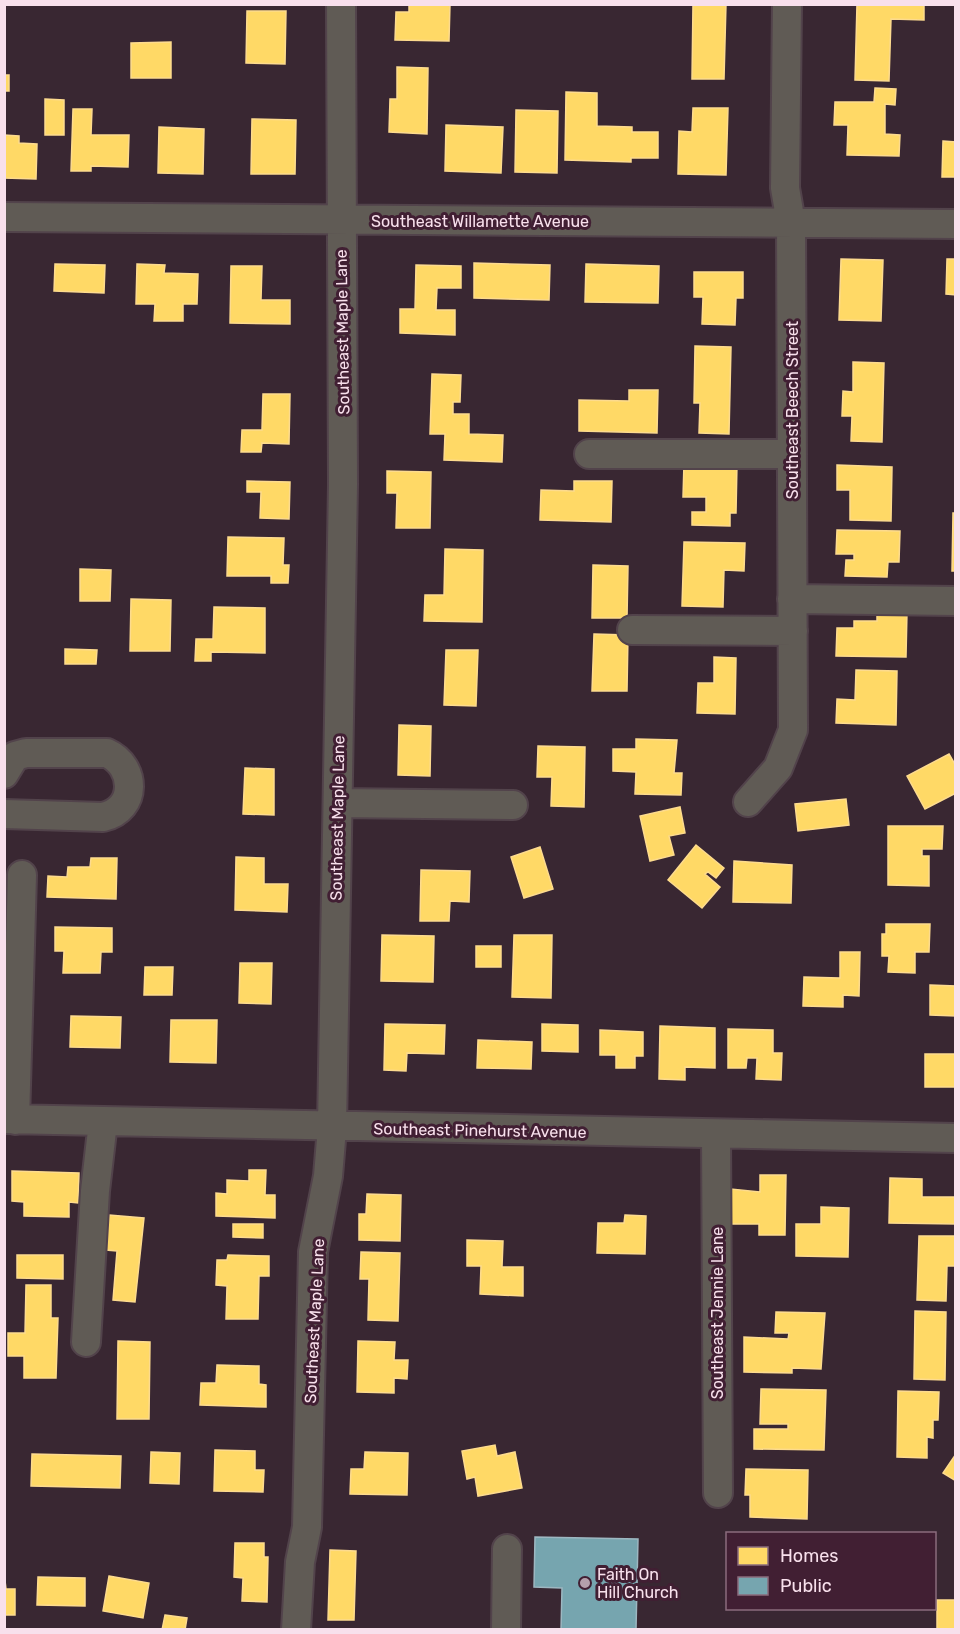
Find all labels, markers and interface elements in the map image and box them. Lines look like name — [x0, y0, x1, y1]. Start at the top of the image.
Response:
street label: Southeast Willamette Avenue — [371, 212, 589, 231]
street label: Southeast Maple Lane — [332, 249, 353, 415]
street label: Southeast Beech Street — [783, 321, 802, 499]
street label: Southeast Maple Lane — [327, 735, 348, 901]
street label: Southeast Pinehurst Avenue — [373, 1119, 587, 1142]
street label: Southeast Jennie Lane — [708, 1227, 727, 1399]
street label: Southeast Maple Lane — [301, 1238, 328, 1404]
legend — [726, 1532, 936, 1610]
text: Homes — [780, 1545, 838, 1567]
place label: Faith On Hill Church — [597, 1565, 679, 1602]
text: Public — [780, 1575, 832, 1597]
marker: Faith On Hill Church — [578, 1576, 592, 1590]

